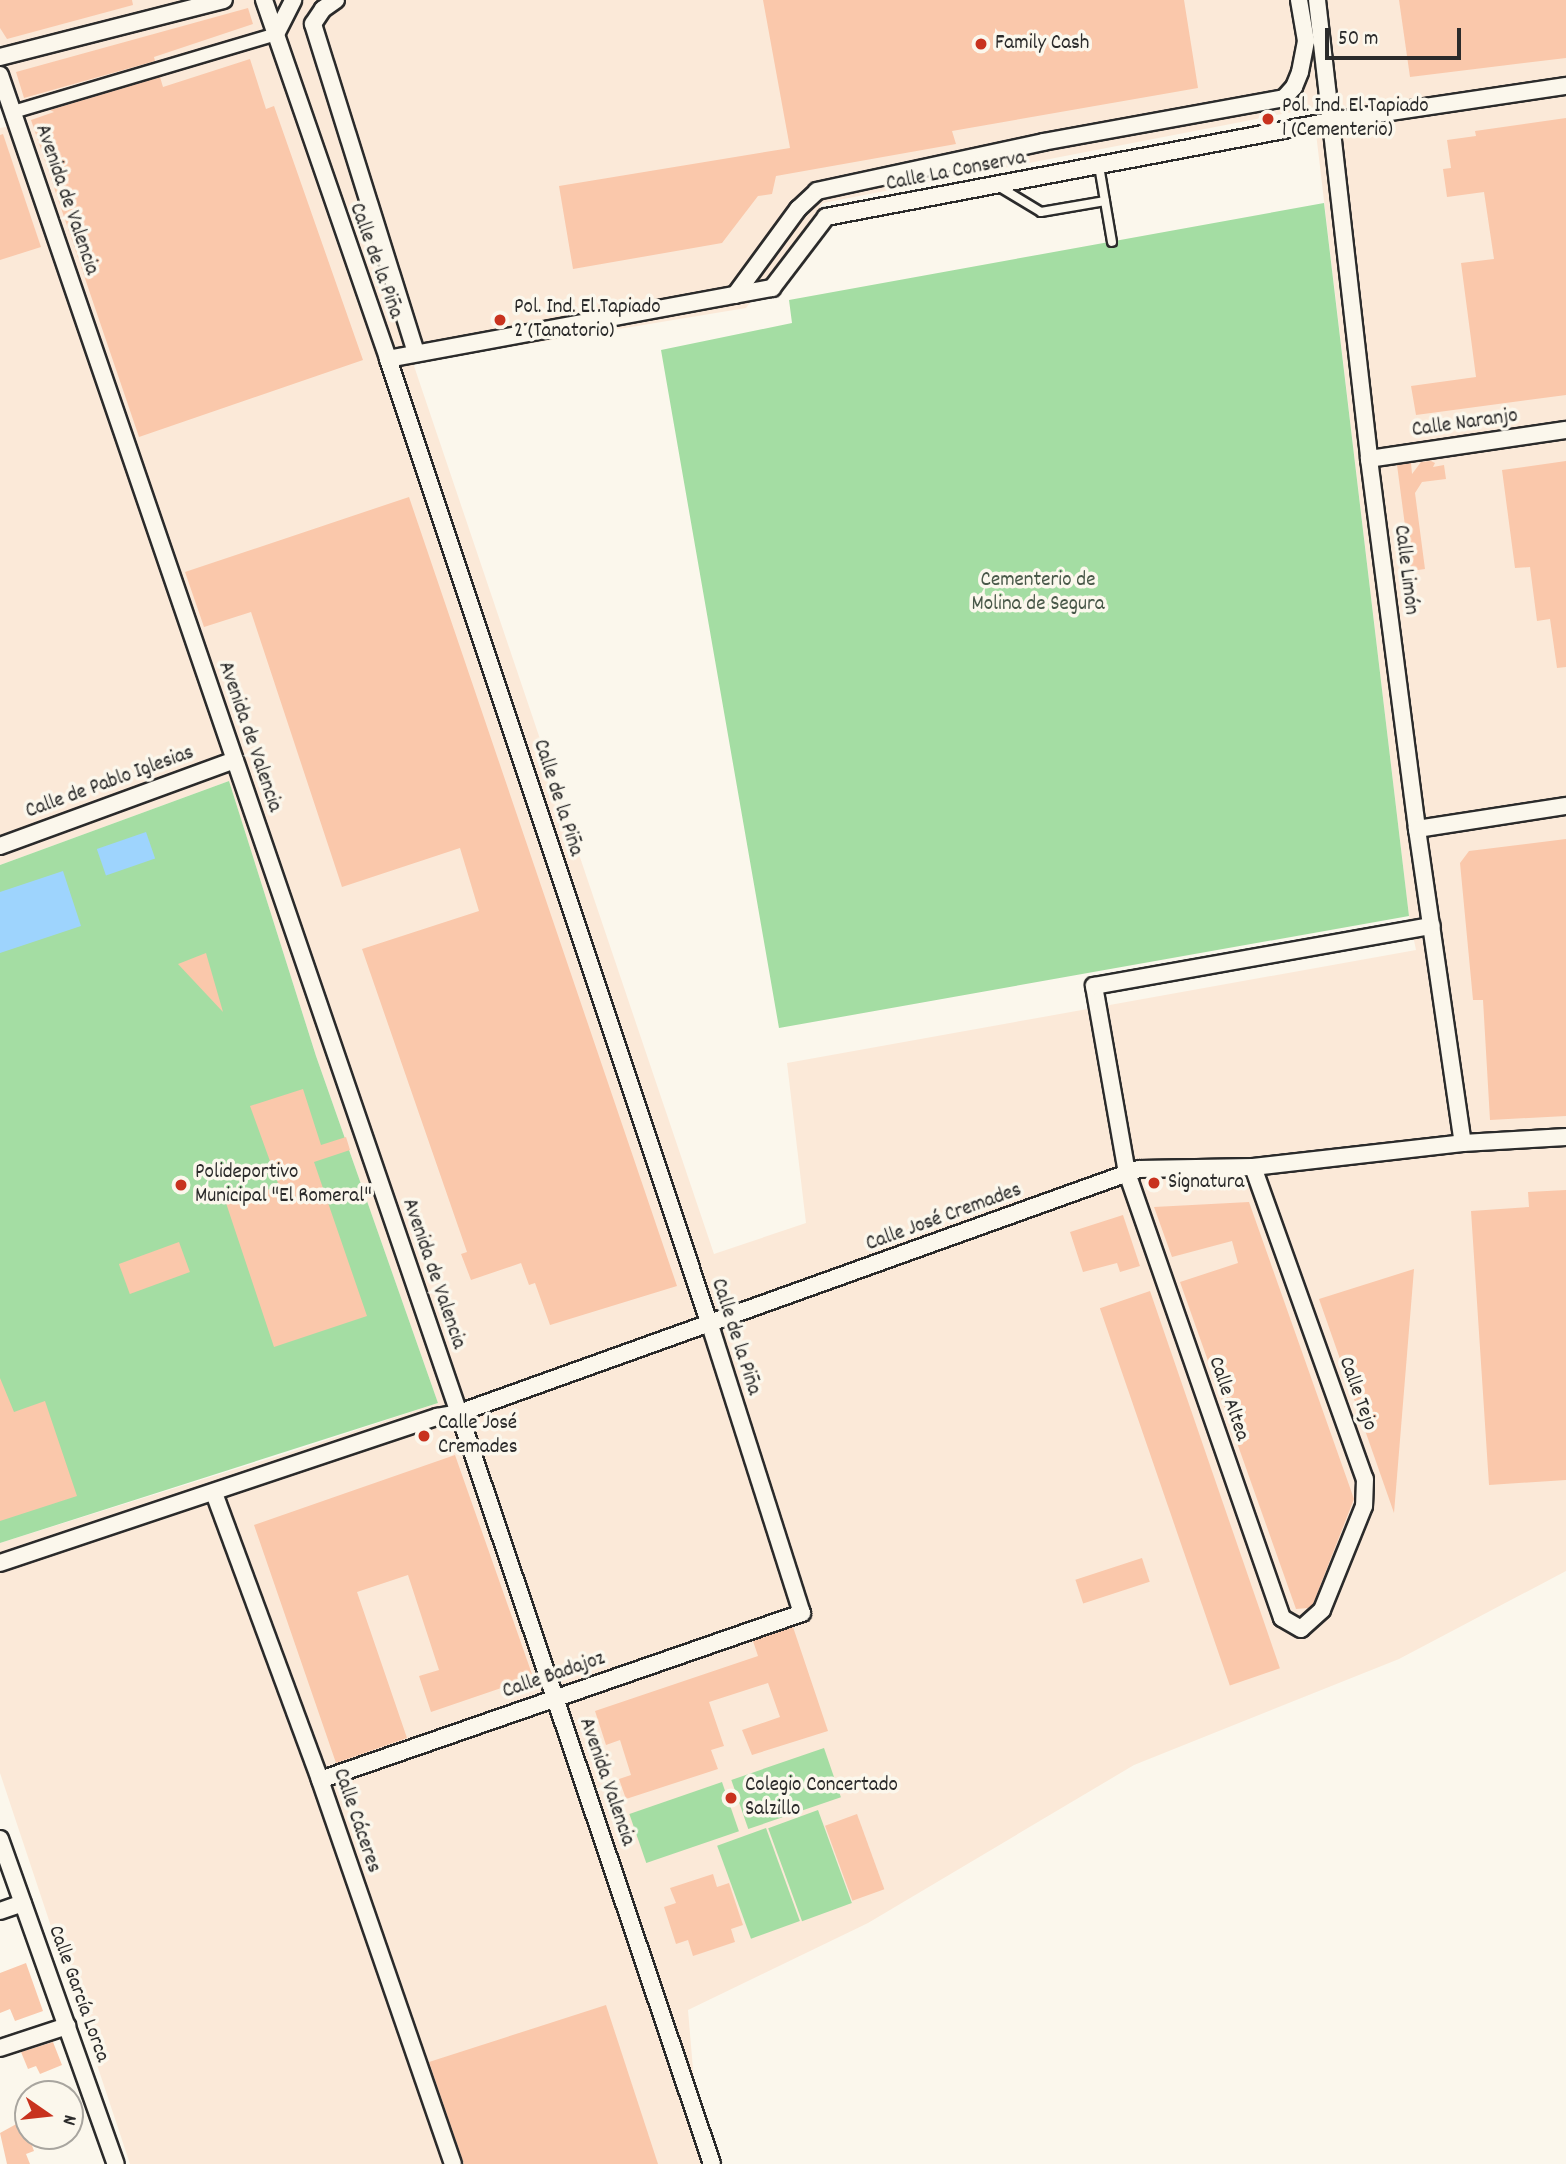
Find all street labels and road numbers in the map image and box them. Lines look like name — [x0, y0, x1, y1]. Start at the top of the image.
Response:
street label: Avenida de Valencia — [28, 121, 104, 279]
street label: Calle La Conserva — [884, 146, 1028, 198]
street label: Calle de la Piña — [343, 200, 407, 322]
street label: Calle Naranjo — [1410, 404, 1520, 444]
street label: Calle Limón — [1387, 524, 1423, 616]
street label: Avenida de Valencia — [211, 658, 287, 816]
street label: Calle de la Piña — [526, 737, 588, 859]
street label: Calle de Pablo Iglesias — [22, 741, 198, 825]
street label: Calle José Cremades — [863, 1178, 1025, 1258]
street label: Avenida de Valencia — [395, 1195, 471, 1353]
street label: Calle de la Piña — [704, 1276, 766, 1398]
street label: Calle Altea — [1202, 1353, 1254, 1445]
street label: Calle Tejo — [1332, 1354, 1382, 1434]
street label: Calle Badajoz — [500, 1647, 608, 1705]
street label: Avenida Valencia — [572, 1715, 640, 1849]
street label: Calle Cáceres — [326, 1766, 386, 1876]
street label: Calle García Lorca — [42, 1922, 114, 2066]

